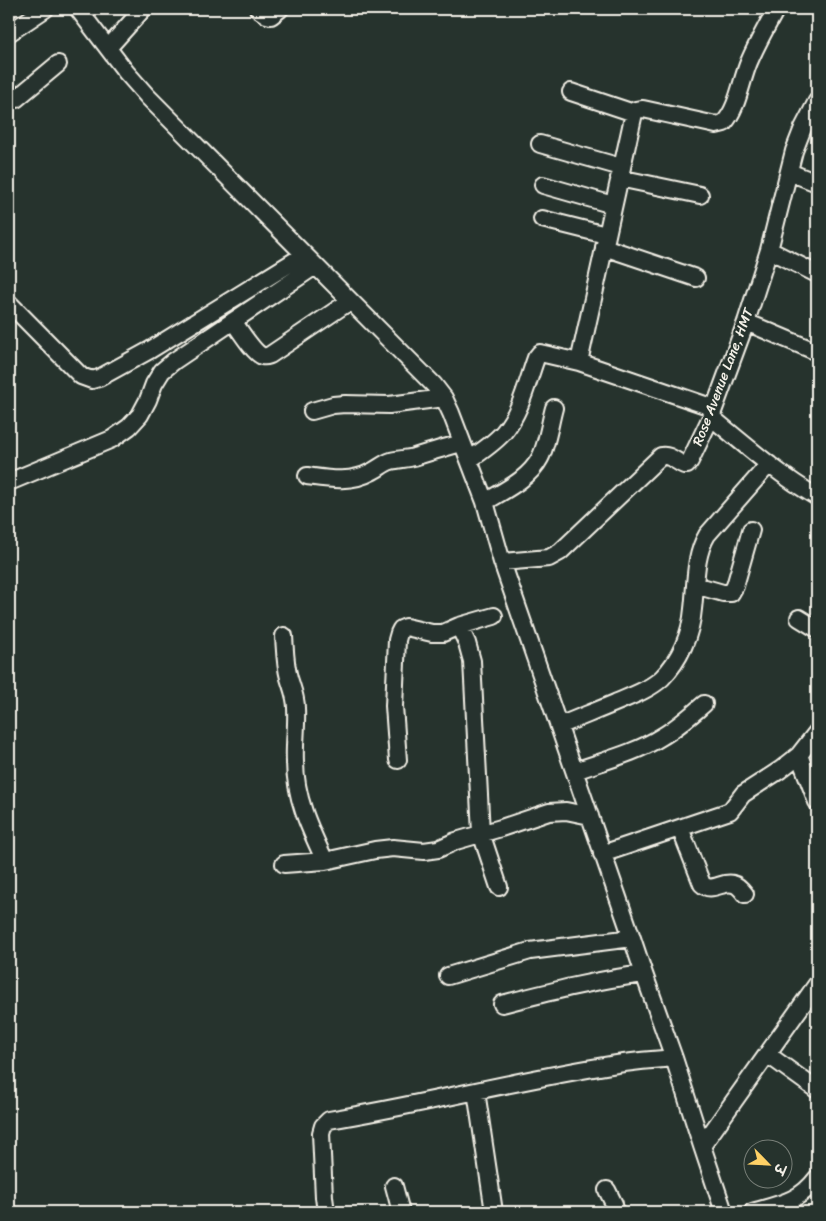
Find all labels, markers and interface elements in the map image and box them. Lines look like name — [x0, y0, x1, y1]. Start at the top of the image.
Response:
street label: Rose Avenue Lane, HMT — [685, 303, 761, 450]
north arrow — [744, 1138, 794, 1188]
text: उ — [765, 1158, 794, 1180]

